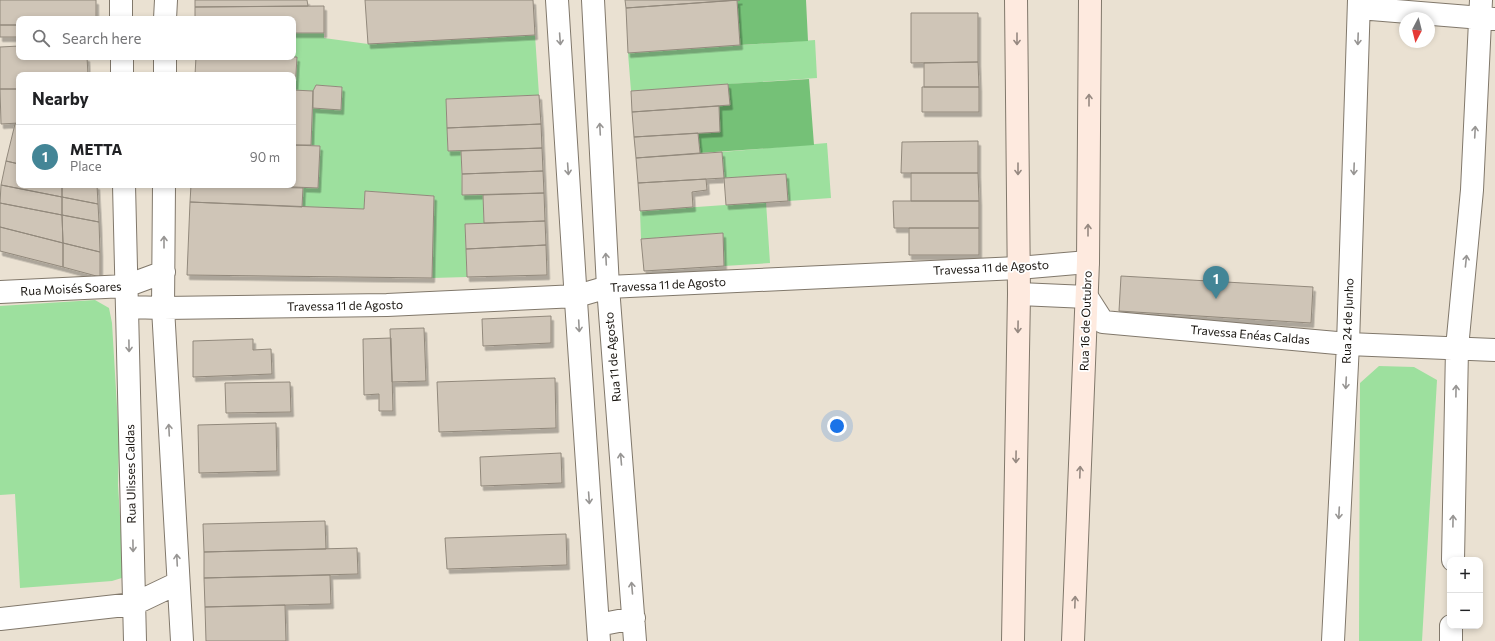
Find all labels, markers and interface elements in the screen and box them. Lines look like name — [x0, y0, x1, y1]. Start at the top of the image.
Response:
north arrow — [1399, 12, 1435, 48]
search box — [16, 16, 296, 60]
icon: search — [30, 27, 52, 49]
text: Search here — [62, 29, 141, 47]
one-way arrow — [556, 32, 563, 45]
one-way arrow — [1013, 32, 1021, 45]
one-way arrow — [1354, 32, 1362, 45]
text: Nearby — [32, 88, 89, 109]
one-way arrow — [1085, 94, 1093, 107]
one-way arrow — [596, 123, 603, 136]
one-way arrow — [1471, 126, 1479, 139]
text: METTA — [70, 140, 122, 158]
text: 1 — [42, 149, 48, 165]
text: 90 m — [250, 149, 280, 165]
text: Place — [70, 158, 102, 174]
one-way arrow — [565, 162, 572, 175]
one-way arrow — [1014, 162, 1022, 175]
one-way arrow — [1350, 162, 1357, 175]
one-way arrow — [1084, 224, 1092, 237]
one-way arrow — [160, 236, 168, 249]
one-way arrow — [603, 253, 610, 266]
one-way arrow — [1462, 255, 1469, 268]
street label: Travessa 11 de Agosto — [933, 257, 1049, 277]
pin: 1 — [1203, 266, 1229, 299]
street label: Rua 16 de Outubro — [1076, 270, 1094, 371]
street label: Travessa 11 de Agosto — [610, 274, 726, 294]
street label: Rua Moisés Soares — [20, 278, 122, 298]
street label: Rua 24 de Junho — [1339, 278, 1356, 364]
street label: Travessa 11 de Agosto — [287, 297, 403, 313]
street label: Rua 11 de Agosto — [601, 312, 623, 403]
one-way arrow — [575, 319, 582, 332]
one-way arrow — [1014, 320, 1022, 333]
street label: Travessa Enéas Caldas — [1190, 322, 1310, 346]
one-way arrow — [125, 339, 133, 352]
one-way arrow — [1342, 376, 1349, 389]
one-way arrow — [1452, 385, 1460, 398]
your location — [827, 416, 847, 436]
street label: Rua Ulisses Caldas — [122, 424, 138, 524]
one-way arrow — [166, 424, 173, 437]
one-way arrow — [1012, 450, 1020, 463]
one-way arrow — [618, 453, 625, 466]
one-way arrow — [1076, 466, 1084, 479]
one-way arrow — [585, 491, 592, 504]
one-way arrow — [1335, 506, 1343, 519]
one-way arrow — [1450, 515, 1457, 528]
one-way arrow — [129, 539, 137, 552]
one-way arrow — [173, 554, 180, 567]
map controls — [1447, 557, 1483, 629]
button: + — [1447, 557, 1483, 593]
one-way arrow — [628, 582, 635, 595]
button: − — [1447, 593, 1483, 629]
one-way arrow — [1071, 596, 1079, 609]

